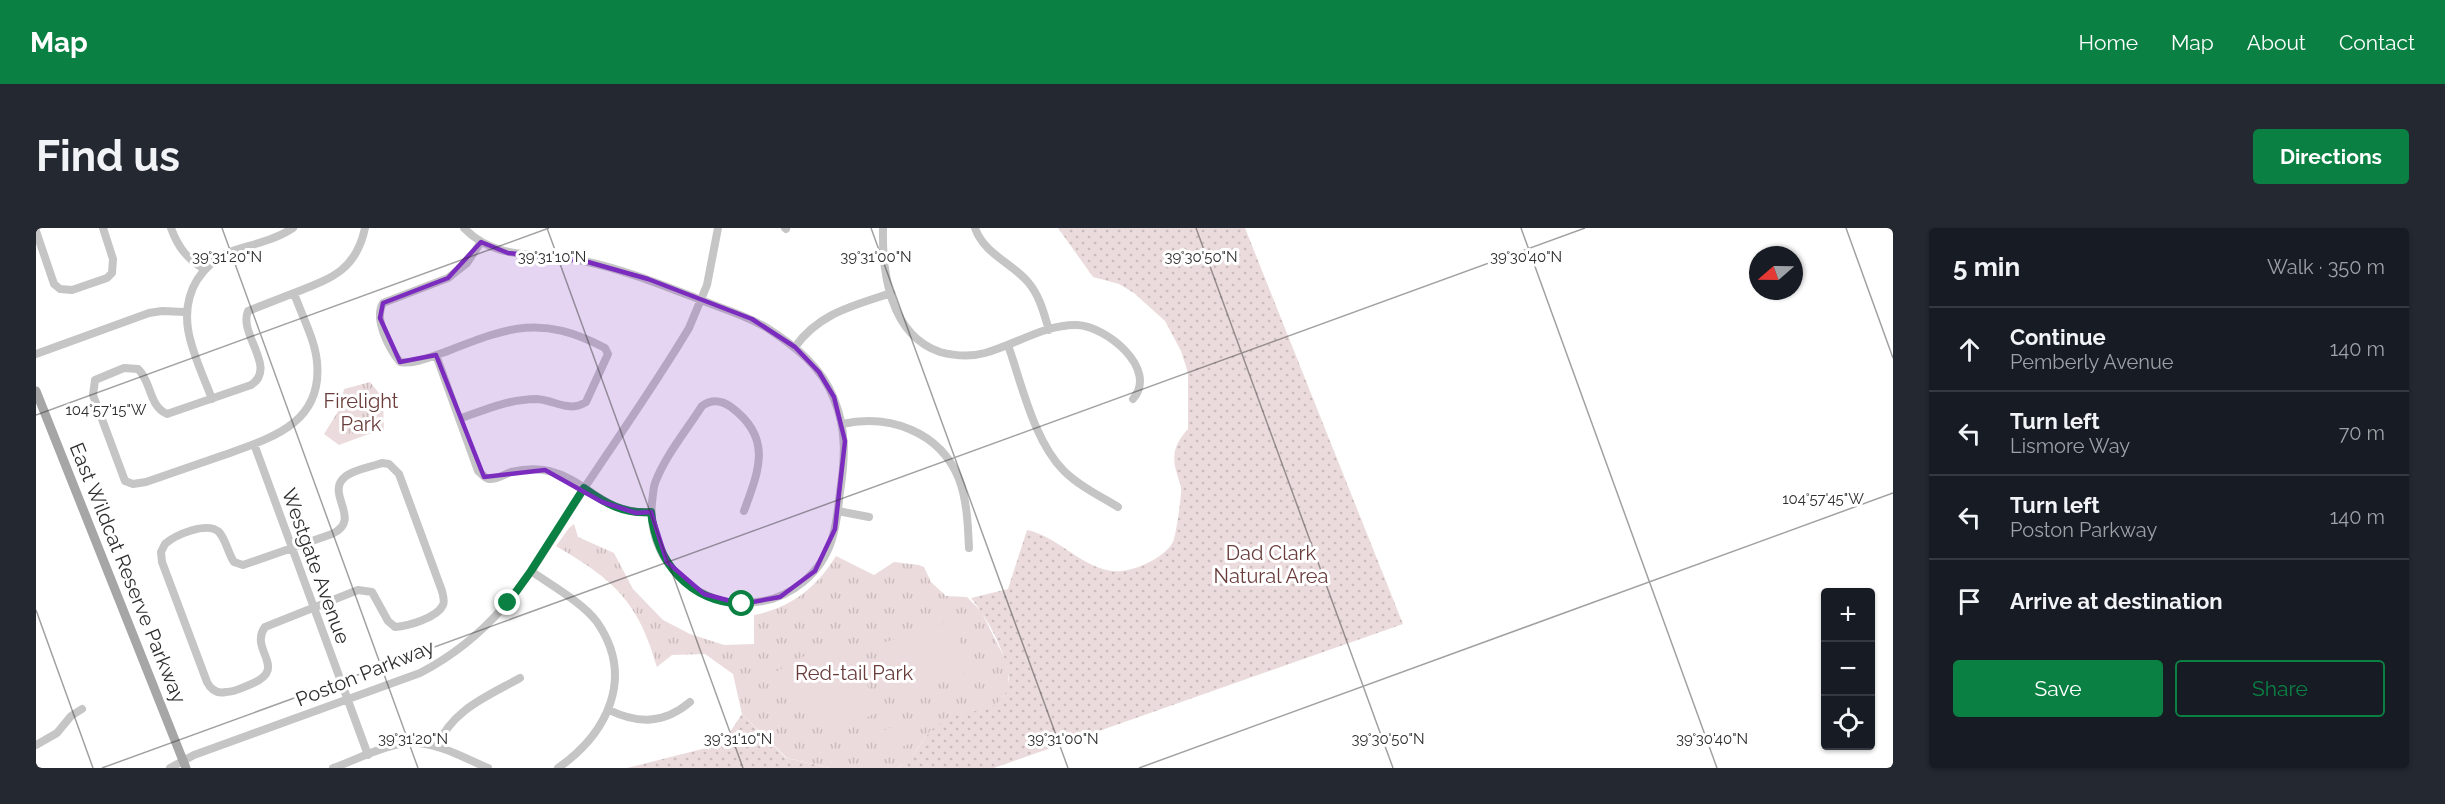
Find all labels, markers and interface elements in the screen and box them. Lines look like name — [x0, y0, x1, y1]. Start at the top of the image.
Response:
text: Map — [30, 26, 88, 59]
text: Home — [2079, 30, 2138, 55]
text: Map — [2171, 30, 2214, 55]
text: About — [2247, 30, 2306, 55]
text: Contact — [2339, 30, 2415, 55]
button: Directions — [2253, 129, 2409, 184]
text: Find us — [36, 132, 180, 181]
north arrow — [1749, 246, 1803, 300]
text: 39°31'20"N — [192, 248, 262, 266]
text: 39°31'10"N — [518, 248, 586, 266]
text: 39°31'00"N — [840, 248, 912, 266]
text: 39°30'50"N — [1164, 248, 1238, 266]
text: 39°30'40"N — [1490, 248, 1562, 266]
text: 5 min — [1953, 252, 2020, 282]
text: Walk · 350 m — [2267, 255, 2385, 279]
text: Continue — [2010, 324, 2106, 350]
icon: ahead — [1953, 333, 1986, 366]
text: 140 m — [2330, 337, 2385, 361]
text: Pemberly Avenue — [2010, 350, 2174, 374]
park label: Firelight Park — [324, 389, 399, 436]
text: 104°57'15"W — [65, 401, 147, 419]
text: Turn left — [2010, 408, 2100, 434]
icon: left — [1953, 417, 1986, 450]
text: 70 m — [2339, 421, 2385, 445]
text: Lismore Way — [2010, 434, 2130, 458]
street label: East Wildcat Reserve Parkway — [65, 439, 191, 707]
street label: Westgate Avenue — [277, 485, 355, 647]
text: 104°57'45"W — [1782, 490, 1864, 508]
text: Turn left — [2010, 492, 2100, 518]
icon: left — [1953, 501, 1986, 534]
text: 140 m — [2330, 505, 2385, 529]
text: Poston Parkway — [2010, 518, 2157, 542]
park label: Dad Clark Natural Area — [1214, 541, 1328, 588]
icon: arrive — [1953, 585, 1986, 618]
map controls — [1821, 588, 1875, 750]
button: + — [1821, 588, 1875, 642]
text: Arrive at destination — [2010, 588, 2223, 614]
route end — [494, 589, 520, 615]
route start — [728, 590, 754, 616]
street label: Poston Parkway — [292, 634, 438, 712]
button: − — [1821, 642, 1875, 696]
button: Save — [1953, 660, 2163, 717]
button: Share — [2175, 660, 2385, 717]
park label: Red-tail Park — [795, 661, 913, 685]
button: locate — [1821, 696, 1875, 750]
text: 39°31'20"N — [378, 730, 448, 748]
text: 39°31'10"N — [704, 730, 772, 748]
text: 39°31'00"N — [1027, 730, 1099, 748]
text: 39°30'50"N — [1351, 730, 1425, 748]
text: 39°30'40"N — [1676, 730, 1748, 748]

